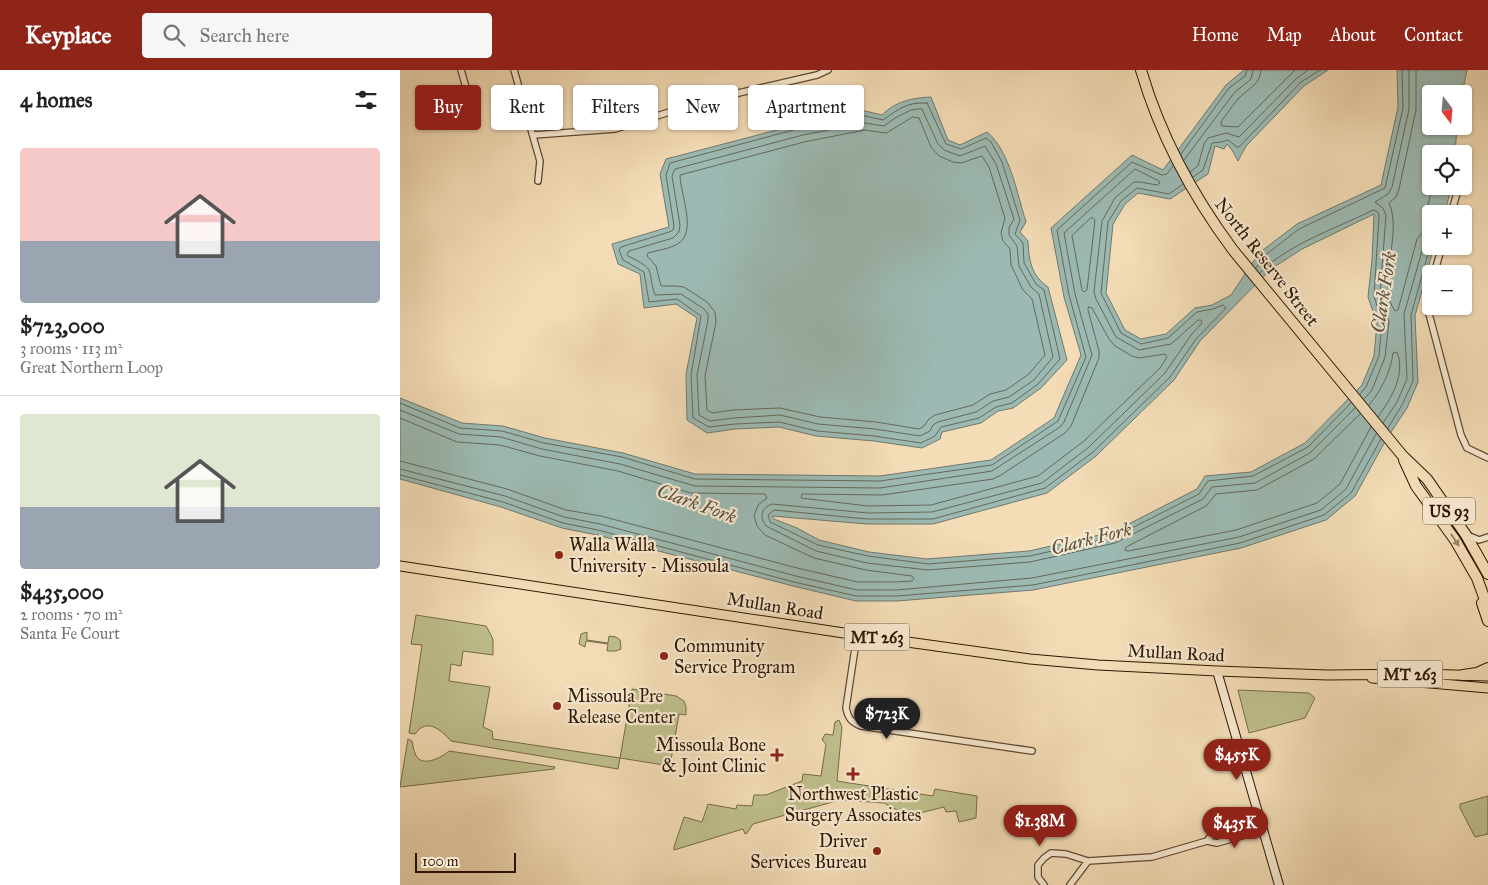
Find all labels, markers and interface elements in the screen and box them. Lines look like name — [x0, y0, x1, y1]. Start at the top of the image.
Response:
search box — [142, 13, 492, 58]
text: Keyplace — [25, 20, 112, 50]
icon: search — [160, 21, 188, 49]
text: Search here — [200, 24, 289, 47]
text: Home — [1192, 24, 1239, 46]
text: Map — [1267, 24, 1302, 46]
text: About — [1330, 24, 1376, 46]
text: Contact — [1404, 24, 1463, 46]
chip: Buy — [415, 85, 481, 130]
chip: Rent — [491, 85, 563, 130]
chip: Filters — [573, 85, 658, 130]
chip: New — [668, 85, 738, 130]
chip: Apartment — [748, 85, 864, 130]
north arrow — [1422, 85, 1472, 135]
map controls — [1422, 85, 1472, 315]
icon: filters — [352, 86, 380, 114]
text: 4 homes — [20, 87, 92, 113]
button: locate — [1422, 145, 1472, 195]
icon: home — [155, 181, 245, 271]
street label: North Reserve Street — [1210, 193, 1324, 331]
button: + — [1422, 205, 1472, 255]
water label: Clark Fork — [1366, 249, 1401, 335]
button: − — [1422, 265, 1472, 315]
text: $723,000 — [20, 313, 105, 339]
text: 3 rooms · 113 m² — [20, 339, 122, 358]
text: Great Northern Loop — [20, 358, 163, 377]
icon: home — [155, 446, 245, 536]
water label: Clark Fork — [654, 479, 740, 529]
road number: US 93 — [1423, 498, 1475, 524]
water label: Clark Fork — [1048, 517, 1134, 560]
place label: Walla Walla University - Missoula — [569, 534, 730, 577]
one-way arrow — [1450, 534, 1460, 547]
marker: Walla Walla University - Missoula — [553, 549, 565, 561]
text: $435,000 — [20, 579, 104, 605]
street label: Mullan Road — [725, 588, 825, 624]
text: 2 rooms · 70 m² — [20, 605, 123, 624]
text: Santa Fe Court — [20, 624, 120, 643]
road number: MT 263 — [844, 624, 910, 650]
place label: Community Service Program — [674, 635, 795, 679]
street label: Mullan Road — [1127, 639, 1225, 667]
marker: Community Service Program — [658, 650, 670, 662]
road number: MT 263 — [1378, 660, 1442, 688]
place label: Missoula Pre Release Center — [567, 685, 675, 728]
pin: $723K — [852, 698, 922, 740]
marker: Missoula Pre Release Center — [551, 700, 563, 712]
text: $723K — [865, 704, 909, 723]
place label: Missoula Bone & Joint Clinic — [656, 734, 766, 778]
pin: $455K — [1202, 738, 1272, 781]
text: $455K — [1215, 745, 1259, 764]
marker: Missoula Bone & Joint Clinic — [770, 748, 784, 762]
marker: Northwest Plastic Surgery Associates — [846, 767, 860, 781]
place label: Northwest Plastic Surgery Associates — [785, 783, 921, 827]
pin: $1.38M — [999, 804, 1081, 847]
pin: $435K — [1200, 806, 1270, 849]
text: $1.38M — [1015, 811, 1065, 830]
text: $435K — [1213, 813, 1257, 832]
place label: Driver Services Bureau — [750, 830, 867, 873]
marker: Driver Services Bureau — [871, 845, 883, 857]
scale bar — [415, 850, 516, 873]
text: 100 m — [422, 853, 459, 870]

